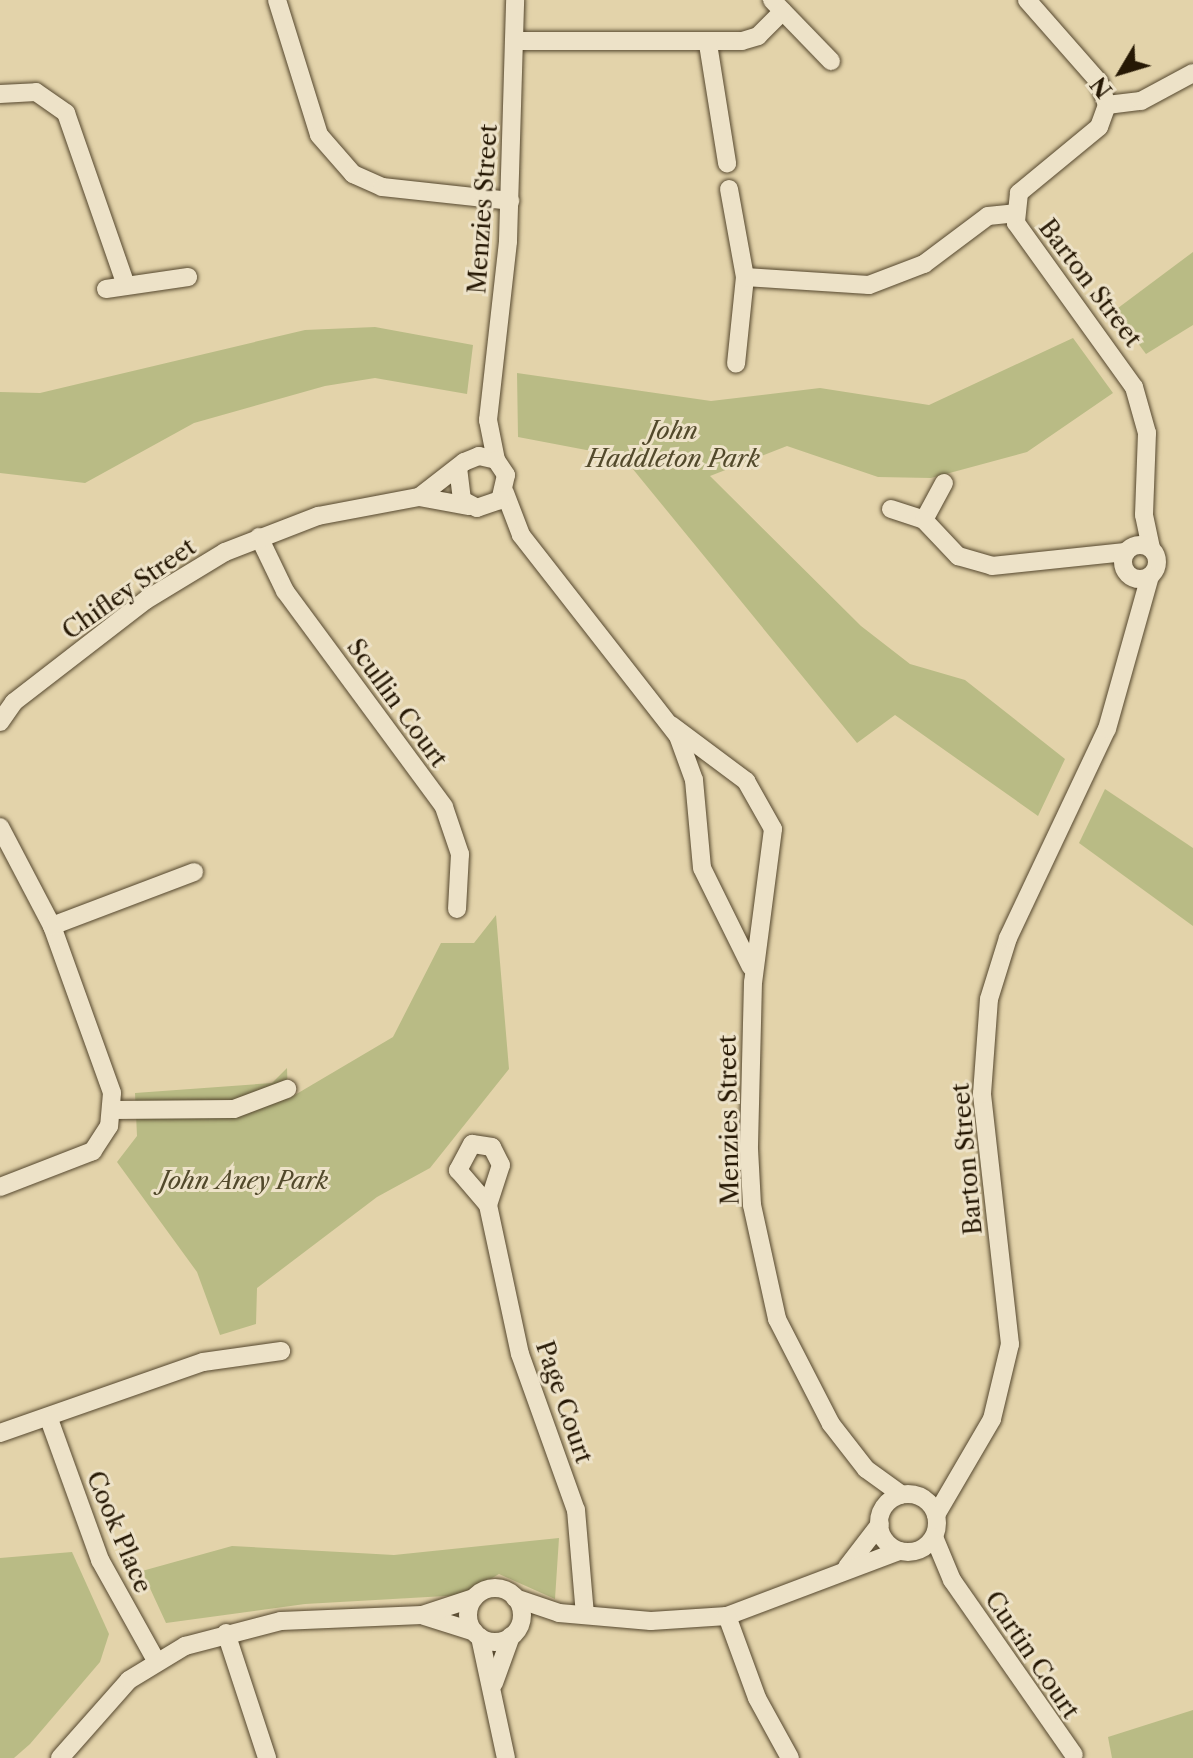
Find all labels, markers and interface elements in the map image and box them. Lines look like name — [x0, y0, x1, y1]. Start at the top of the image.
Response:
north arrow — [1081, 32, 1161, 112]
text: N — [1085, 71, 1118, 103]
street label: Menzies Street — [463, 123, 503, 295]
street label: Barton Street — [1033, 214, 1147, 352]
park label: John Haddleton Park — [586, 417, 760, 473]
street label: Chifley Street — [57, 532, 201, 646]
street label: Scullin Court — [341, 633, 453, 773]
street label: Menzies Street — [713, 1035, 745, 1205]
street label: Barton Street — [946, 1082, 988, 1236]
park label: John Aney Park — [160, 1167, 328, 1195]
street label: Page Court — [530, 1337, 598, 1467]
street label: Cook Place — [80, 1467, 158, 1597]
street label: Curtin Court — [979, 1586, 1085, 1724]

